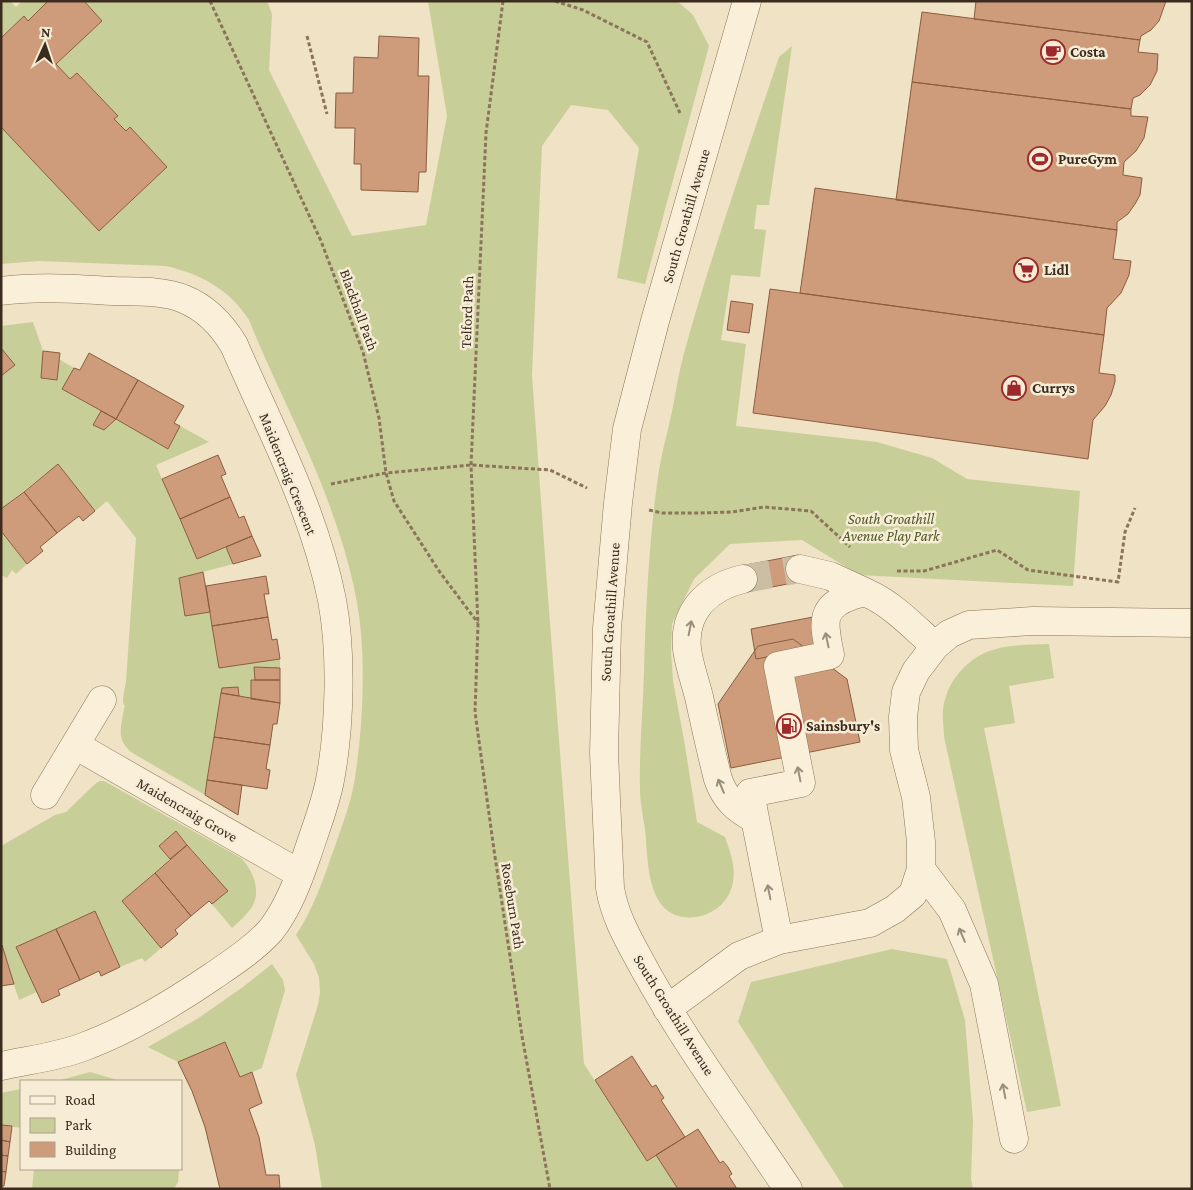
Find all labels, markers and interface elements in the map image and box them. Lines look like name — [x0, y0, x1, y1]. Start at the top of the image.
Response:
north arrow — [20, 20, 70, 70]
text: N — [40, 24, 51, 40]
cafe icon: Costa — [1040, 39, 1066, 65]
place label: Costa — [1070, 44, 1106, 60]
sports icon: PureGym — [1027, 146, 1053, 172]
street label: South Groathill Avenue — [659, 147, 713, 285]
place label: PureGym — [1058, 151, 1117, 167]
supermarket icon: Lidl — [1013, 257, 1039, 283]
place label: Lidl — [1044, 262, 1070, 278]
street label: Blackhall Path — [337, 267, 381, 353]
street label: Telford Path — [458, 275, 476, 349]
shop icon: Currys — [1001, 375, 1027, 401]
place label: Currys — [1032, 380, 1075, 396]
street label: Maidencraig Crescent — [255, 411, 320, 539]
park label: South Groathill Avenue Play Park — [841, 511, 941, 545]
street label: South Groathill Avenue — [597, 542, 623, 682]
one-way arrow — [685, 620, 695, 636]
one-way arrow — [822, 632, 832, 648]
fuel station icon: Sainsbury's — [776, 713, 802, 739]
place label: Sainsbury's — [806, 718, 880, 734]
one-way arrow — [794, 766, 803, 782]
street label: Maidencraig Grove — [133, 775, 240, 846]
one-way arrow — [716, 779, 725, 794]
street label: Roseburn Path — [498, 862, 528, 950]
one-way arrow — [764, 885, 774, 901]
one-way arrow — [957, 928, 967, 943]
street label: South Groathill Avenue — [630, 952, 718, 1079]
legend — [20, 1080, 182, 1170]
one-way arrow — [999, 1084, 1009, 1100]
text: Road — [65, 1092, 96, 1108]
text: Park — [65, 1117, 92, 1133]
text: Building — [65, 1142, 116, 1159]

